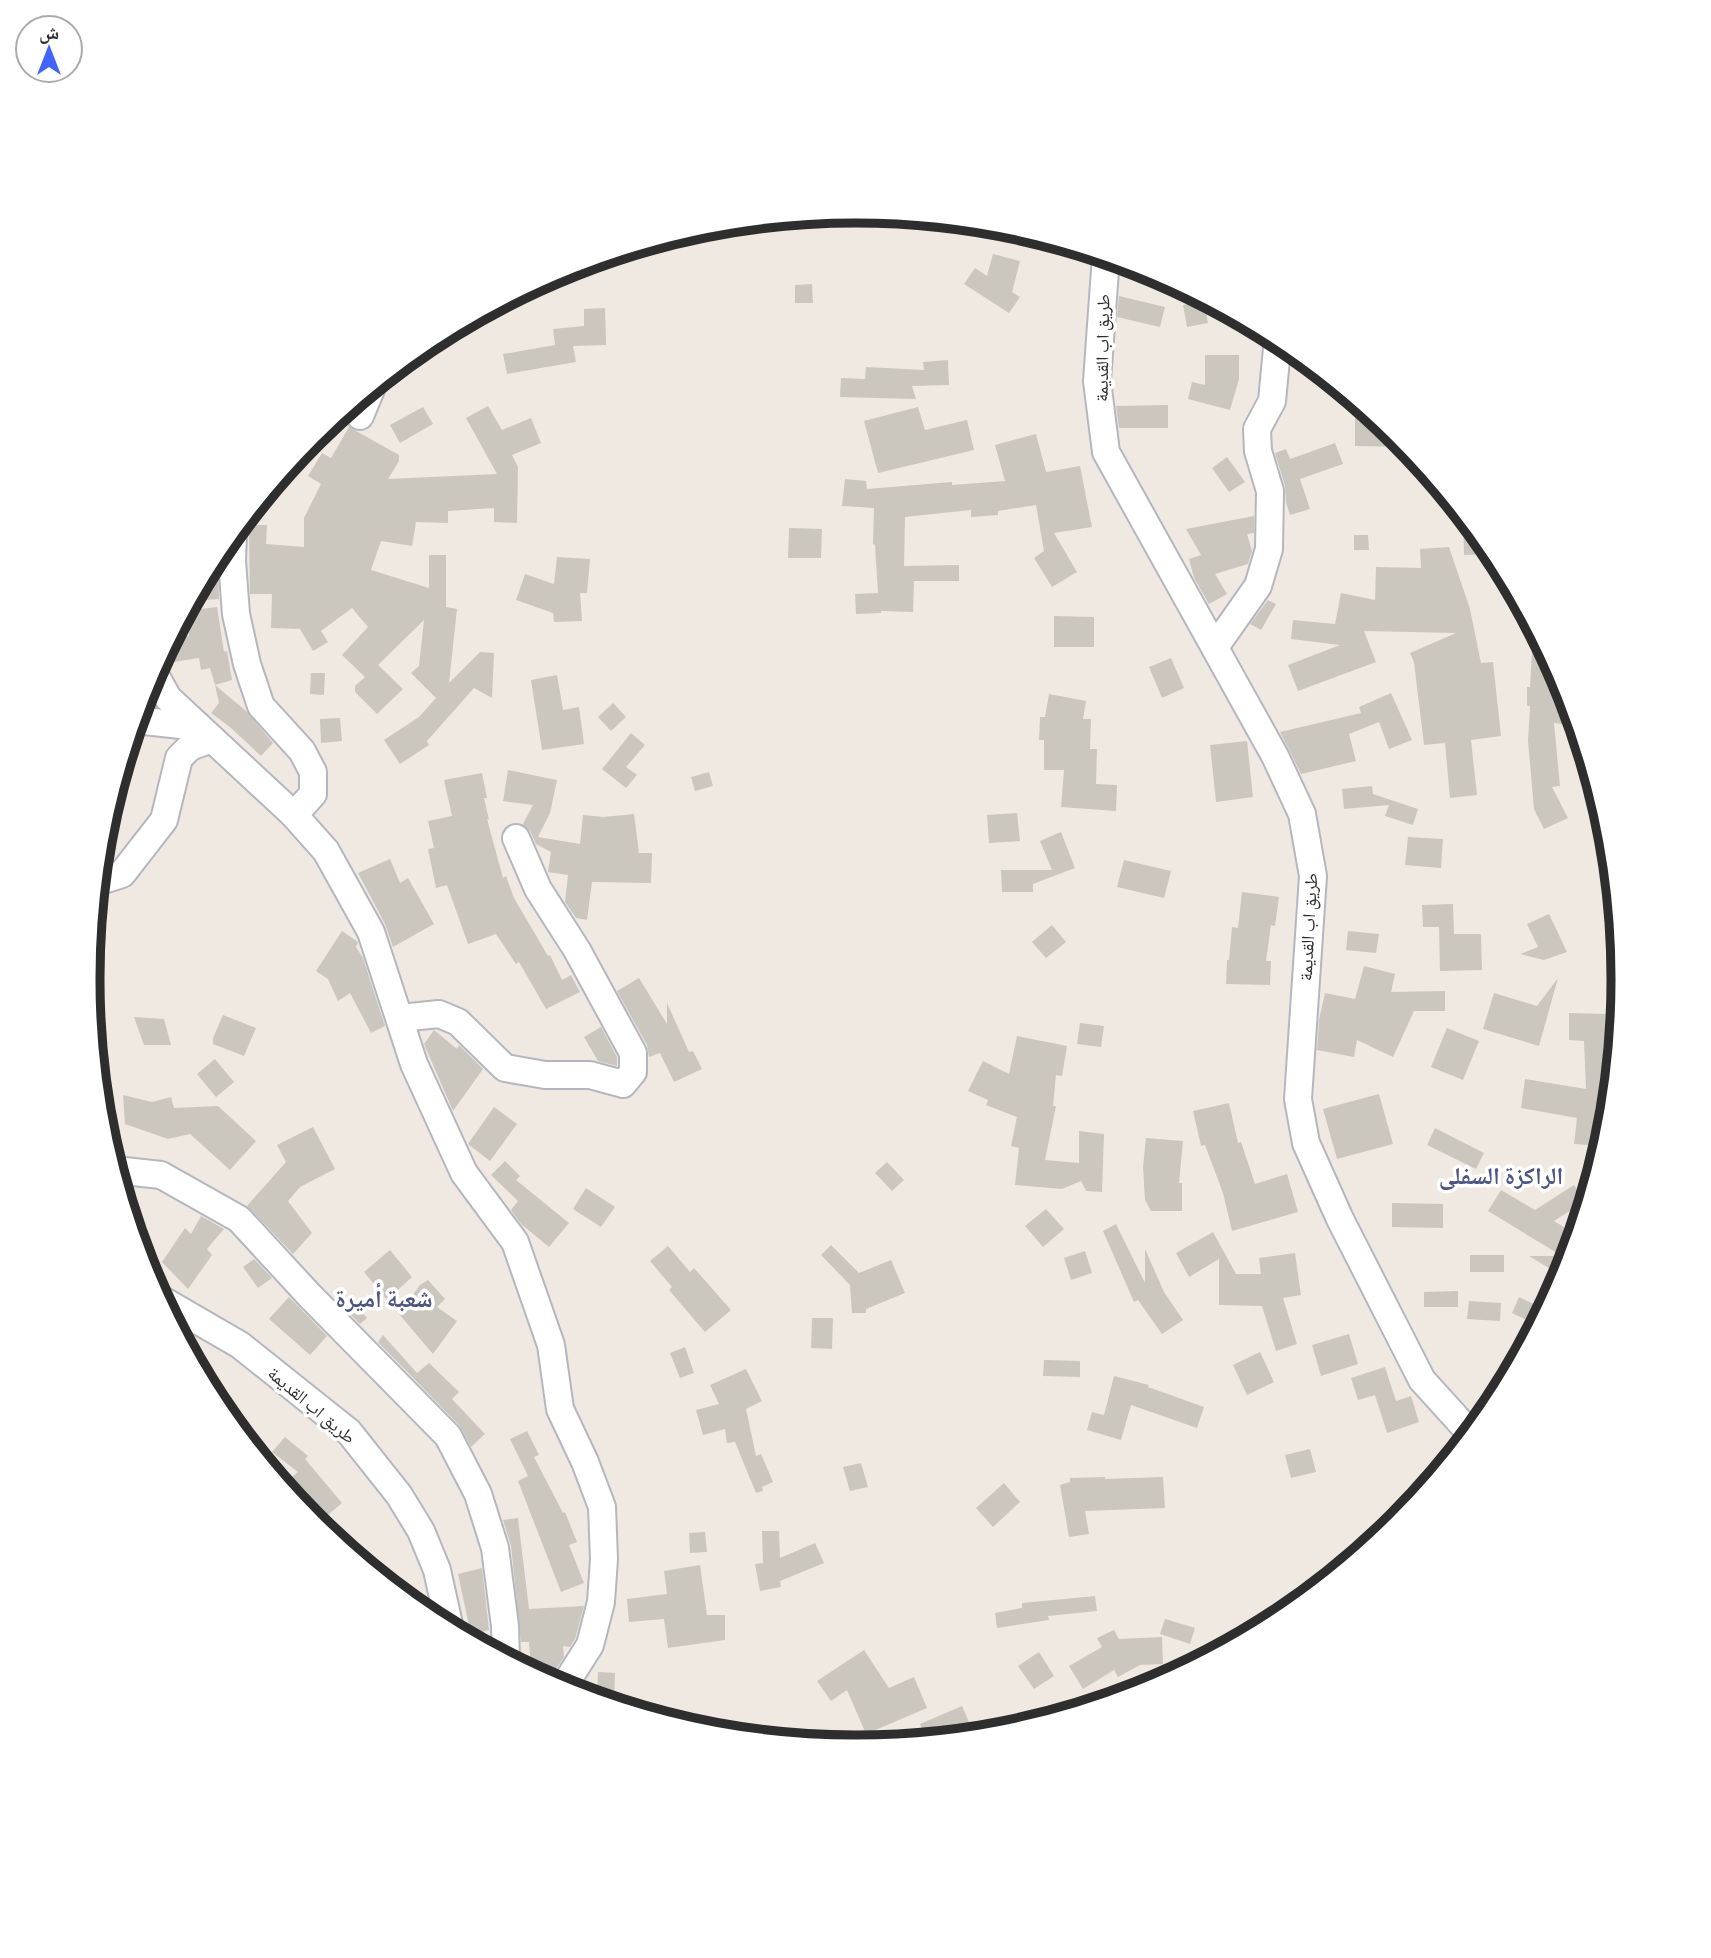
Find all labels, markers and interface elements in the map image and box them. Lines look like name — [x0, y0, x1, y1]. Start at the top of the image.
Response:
north arrow — [14, 14, 84, 84]
text: ش — [39, 20, 59, 44]
street label: طريق اب القديمة — [1090, 294, 1114, 402]
street label: طريق اب القديمة — [1294, 872, 1322, 982]
district label: الراكزة السفلى — [1439, 1160, 1563, 1191]
district label: شعبة أميرة — [335, 1282, 433, 1314]
street label: طريق اب القديمة — [263, 1361, 361, 1449]

